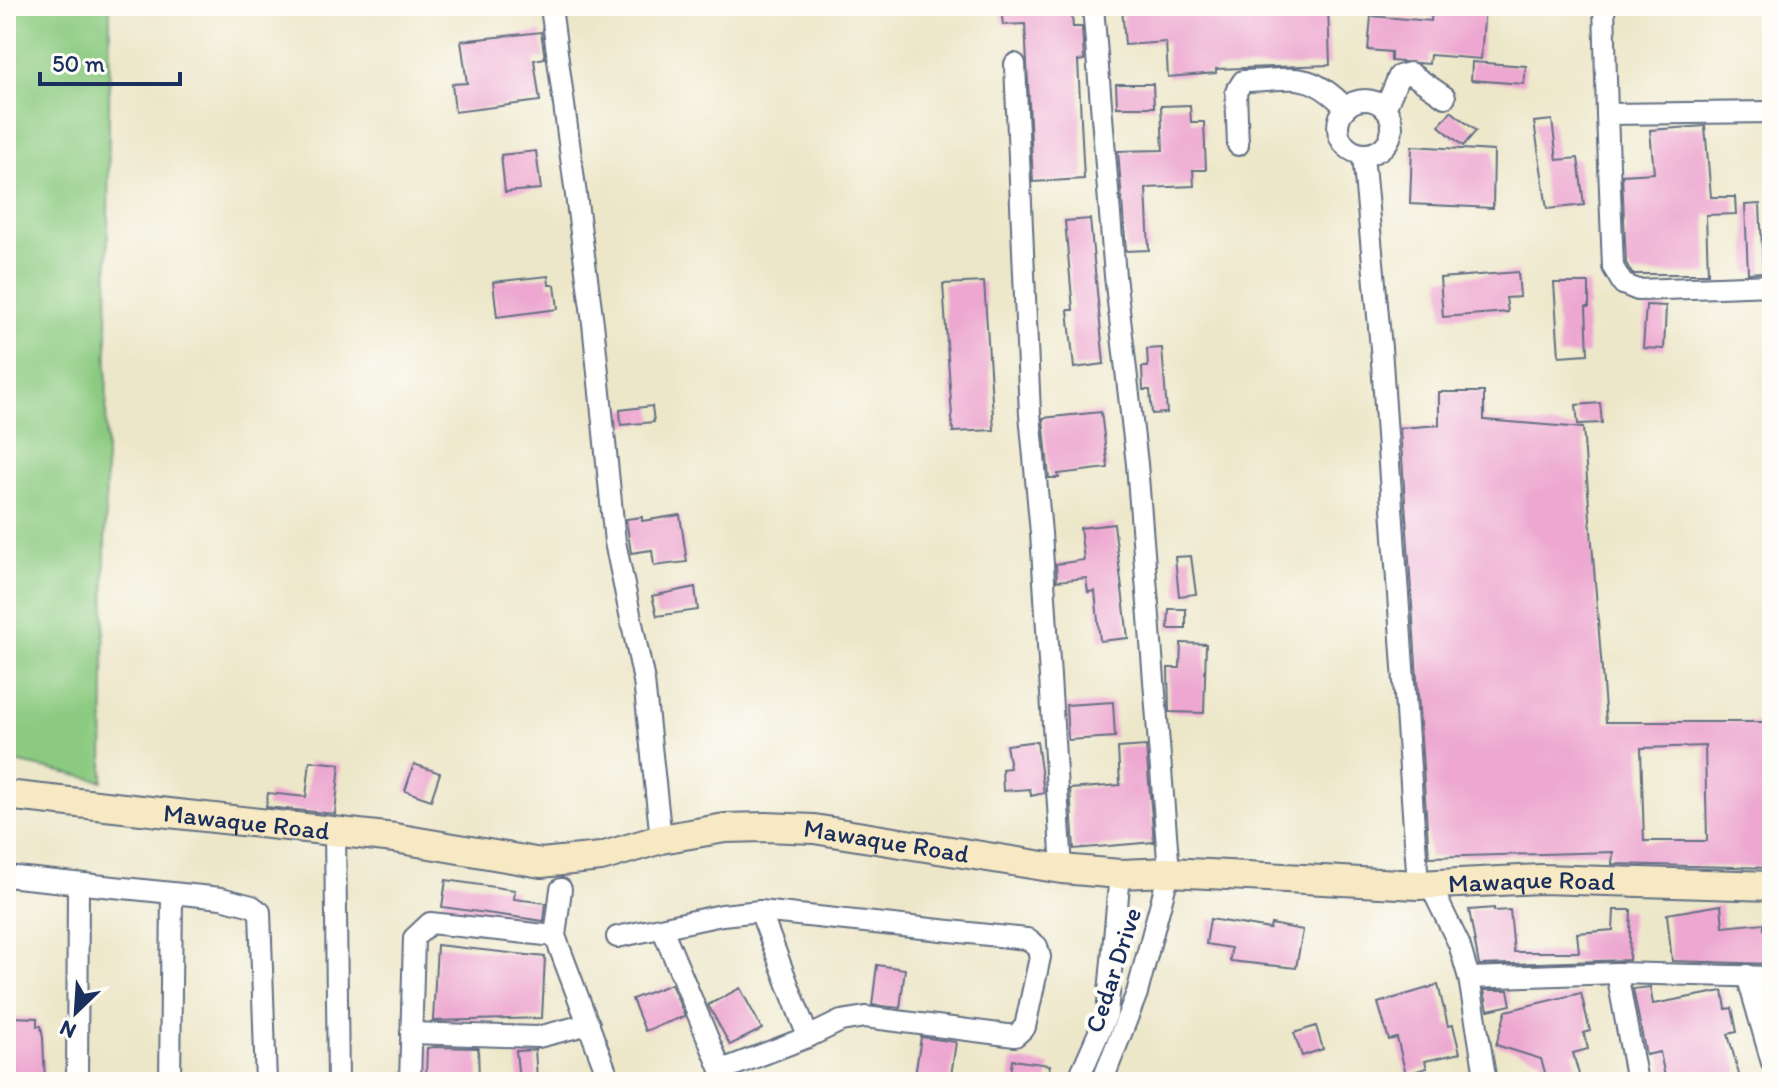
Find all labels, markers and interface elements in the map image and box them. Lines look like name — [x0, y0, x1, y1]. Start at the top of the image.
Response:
scale bar — [40, 36, 180, 86]
text: 50 m — [52, 49, 105, 78]
street label: Mawaque Road — [162, 796, 332, 847]
street label: Mawaque Road — [801, 812, 972, 870]
street label: Mawaque Road — [1447, 863, 1616, 900]
street label: Cedar Drive — [1078, 903, 1148, 1037]
north arrow — [36, 972, 116, 1052]
text: N — [55, 1014, 80, 1045]

